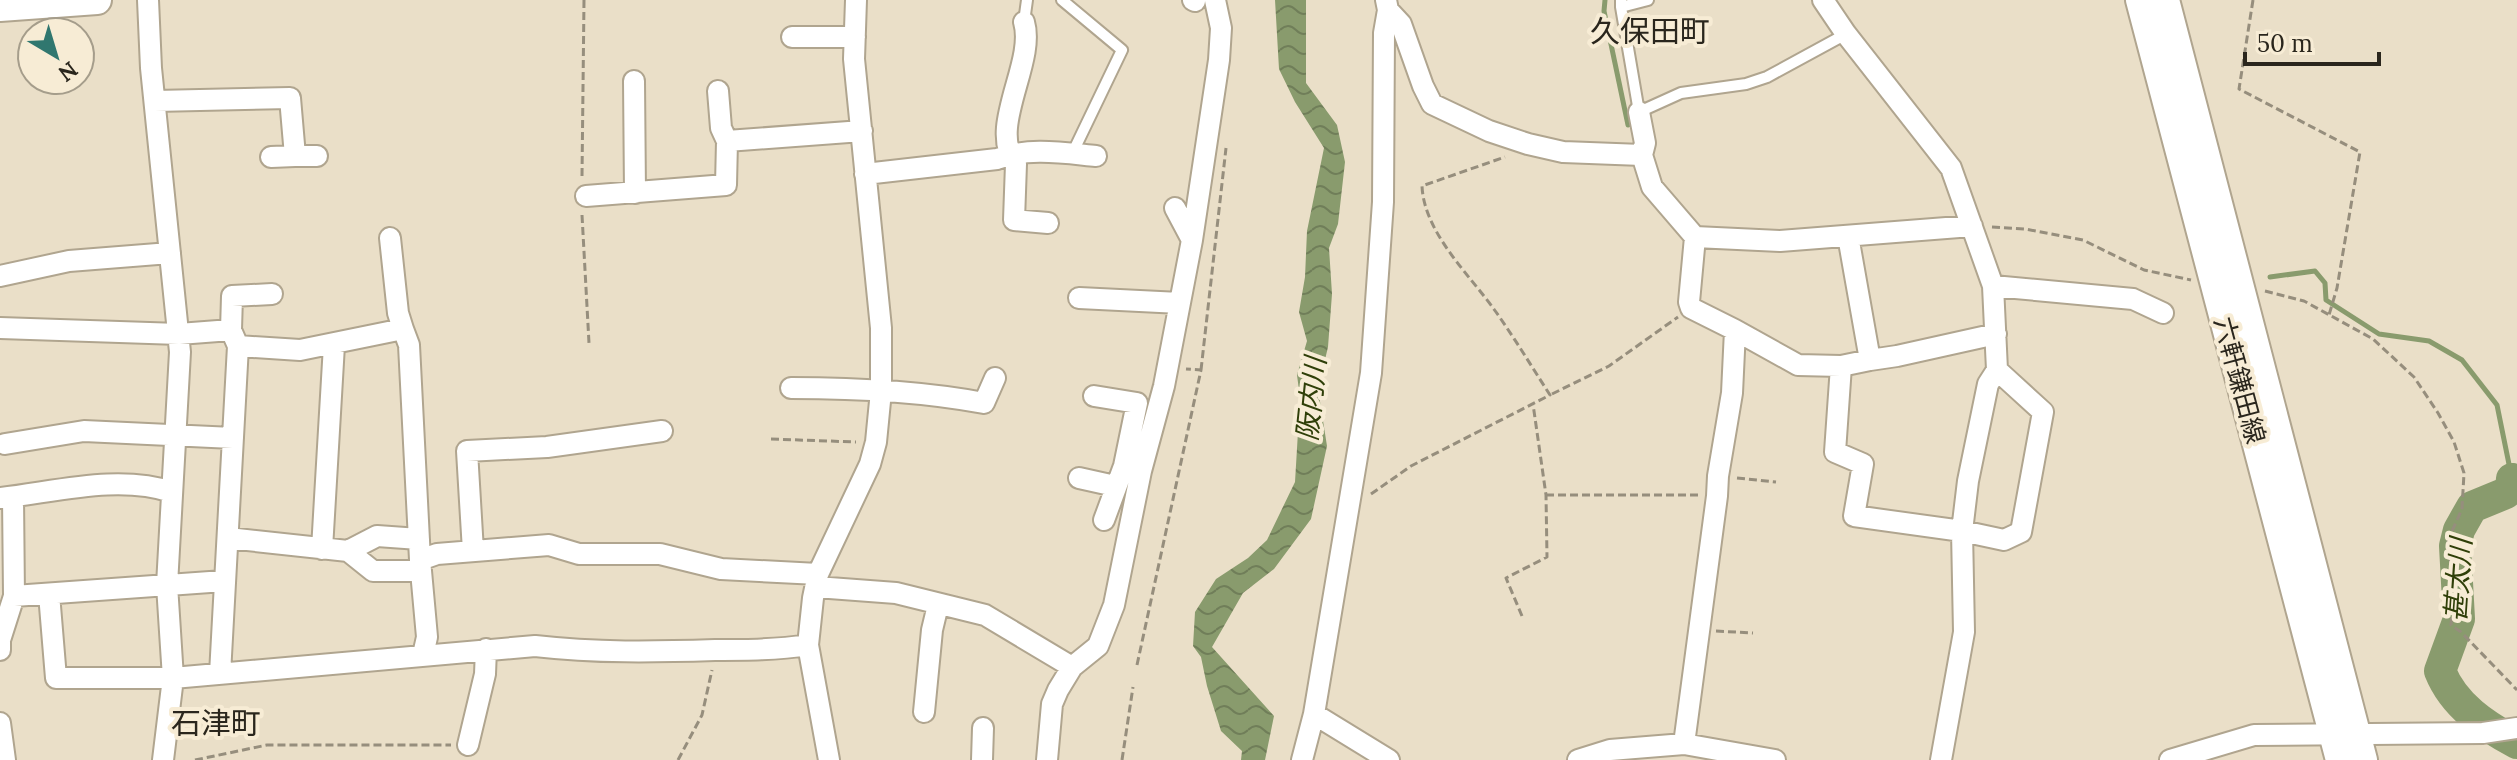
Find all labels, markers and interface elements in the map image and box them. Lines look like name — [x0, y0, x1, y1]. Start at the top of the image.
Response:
district label: 久保田町 — [1590, 12, 1710, 50]
north arrow — [16, 16, 96, 96]
scale bar — [2245, 16, 2379, 66]
text: 50 m — [2257, 28, 2313, 59]
text: N — [53, 55, 84, 88]
street label: 六軒鎌田線 — [2207, 313, 2273, 447]
water label: 阪内川 — [1289, 352, 1334, 443]
water label: 甚太川 — [2437, 534, 2479, 623]
district label: 石津町 — [171, 704, 261, 742]

